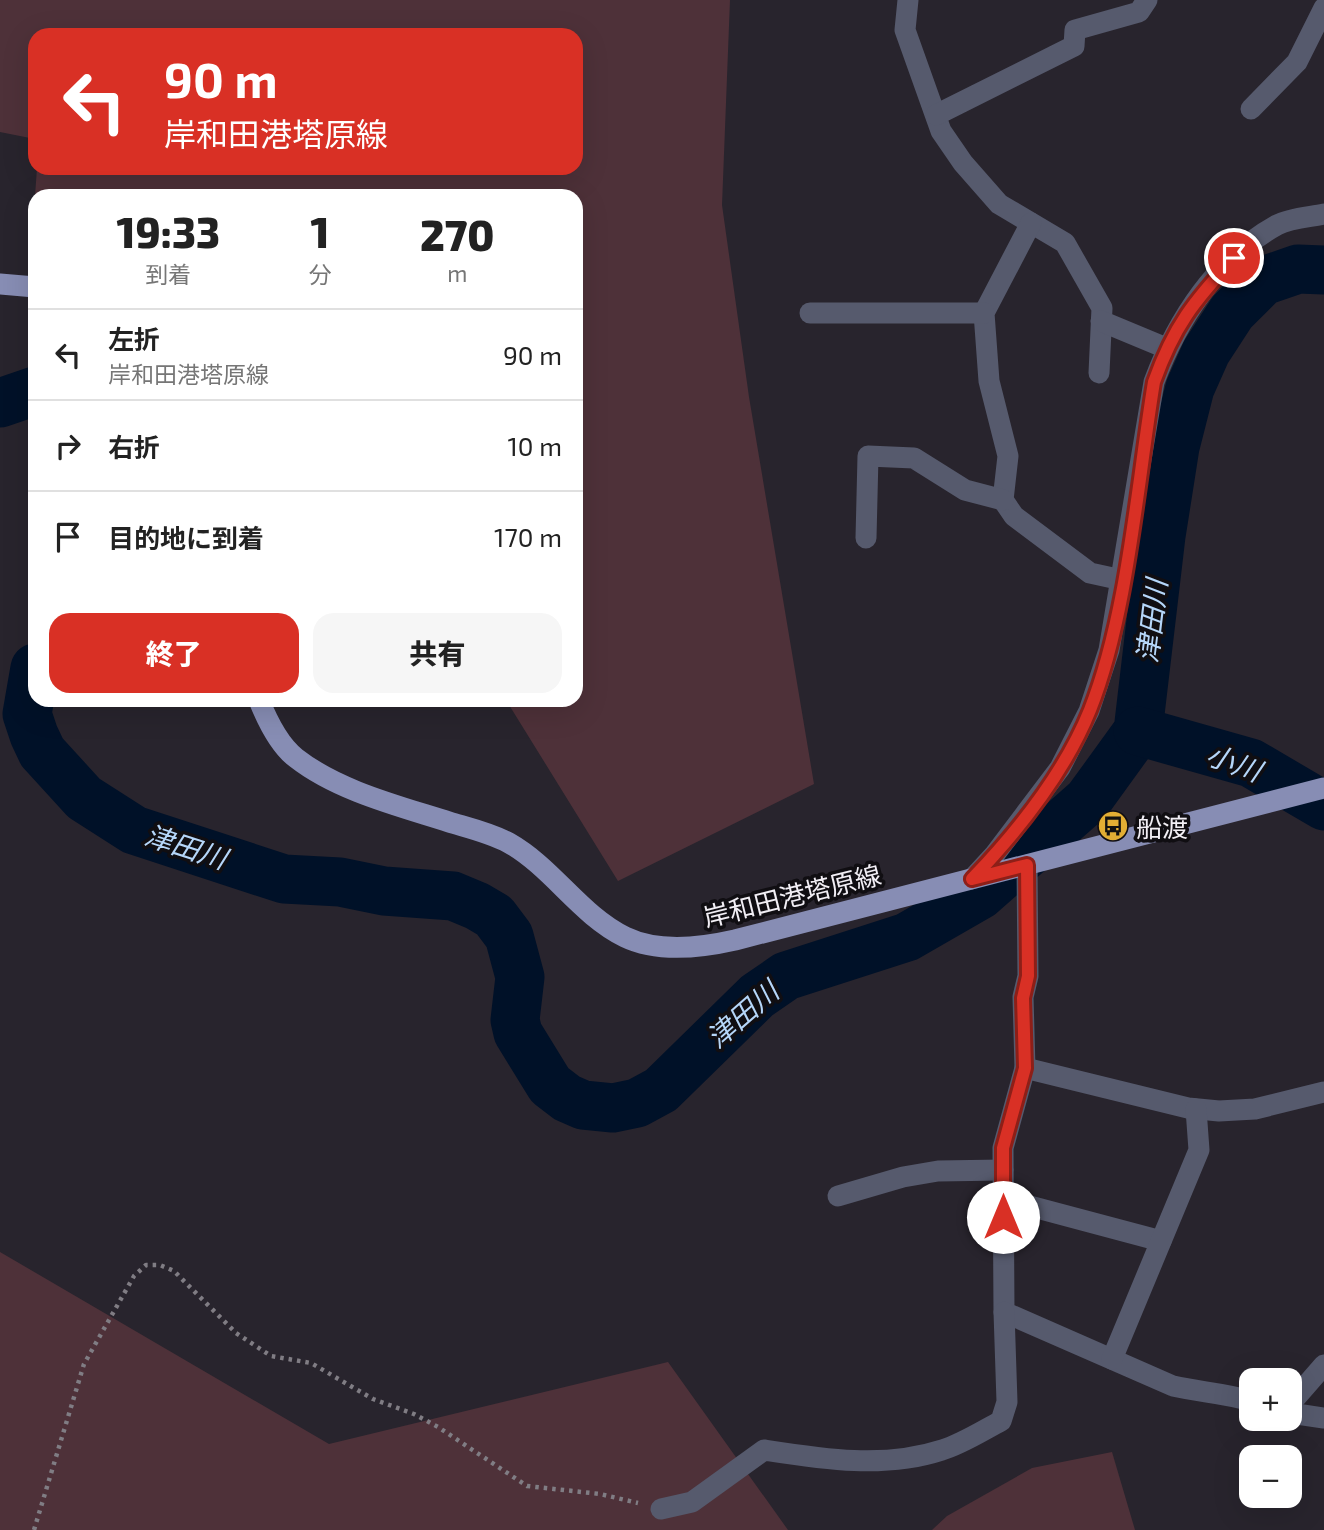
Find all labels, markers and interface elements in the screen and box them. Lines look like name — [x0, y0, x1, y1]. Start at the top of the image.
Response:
text: 90 m — [164, 49, 278, 108]
icon: left — [49, 56, 140, 147]
text: 岸和田港塔原線 — [164, 114, 388, 152]
text: 19:33 — [117, 206, 220, 256]
text: 1 — [311, 206, 330, 256]
text: 270 — [420, 209, 495, 259]
pin — [1204, 228, 1264, 288]
icon: arrive — [1215, 239, 1253, 277]
text: m — [447, 259, 467, 287]
text: 到着 — [145, 260, 191, 288]
text: 分 — [309, 260, 332, 288]
text: 左折 — [108, 323, 160, 354]
icon: left — [49, 336, 87, 374]
text: 90 m — [503, 339, 562, 370]
text: 岸和田港塔原線 — [108, 360, 269, 388]
icon: right — [49, 427, 87, 465]
text: 10 m — [507, 430, 562, 461]
text: 右折 — [108, 431, 160, 462]
icon: arrive — [49, 518, 87, 556]
text: 170 m — [494, 521, 562, 552]
text: 目的地に到着 — [108, 522, 264, 553]
water label: 津田川 — [1129, 574, 1173, 665]
button: 終了 — [49, 613, 299, 693]
button: 共有 — [313, 613, 562, 693]
water label: 小川 — [1202, 736, 1269, 789]
bus stop icon: 船渡 — [1096, 809, 1130, 843]
place label: 船渡 — [1136, 811, 1188, 842]
water label: 津田川 — [141, 817, 234, 876]
street label: 岸和田港塔原線 — [700, 858, 884, 932]
water label: 津田川 — [699, 972, 787, 1054]
position arrow — [966, 1180, 1040, 1254]
map controls — [1239, 1368, 1302, 1508]
button: + — [1239, 1368, 1302, 1431]
button: − — [1239, 1445, 1302, 1508]

